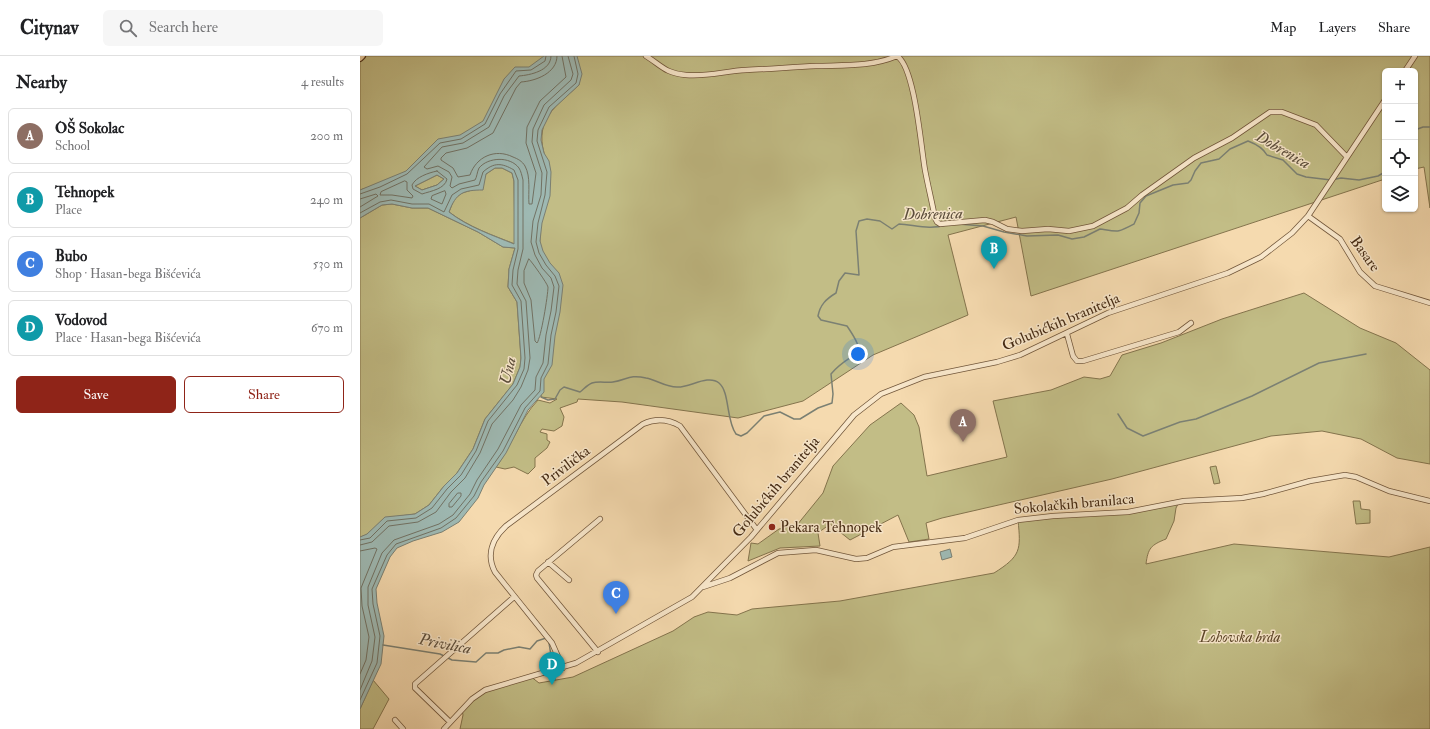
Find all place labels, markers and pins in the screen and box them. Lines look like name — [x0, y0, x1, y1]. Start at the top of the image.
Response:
pin: B — [981, 236, 1007, 269]
pin: A — [950, 409, 976, 442]
place label: Pekara Tehnopek — [780, 518, 882, 538]
marker: Pekara Tehnopek — [767, 522, 777, 532]
pin: C — [603, 581, 629, 614]
pin: D — [539, 652, 565, 685]

